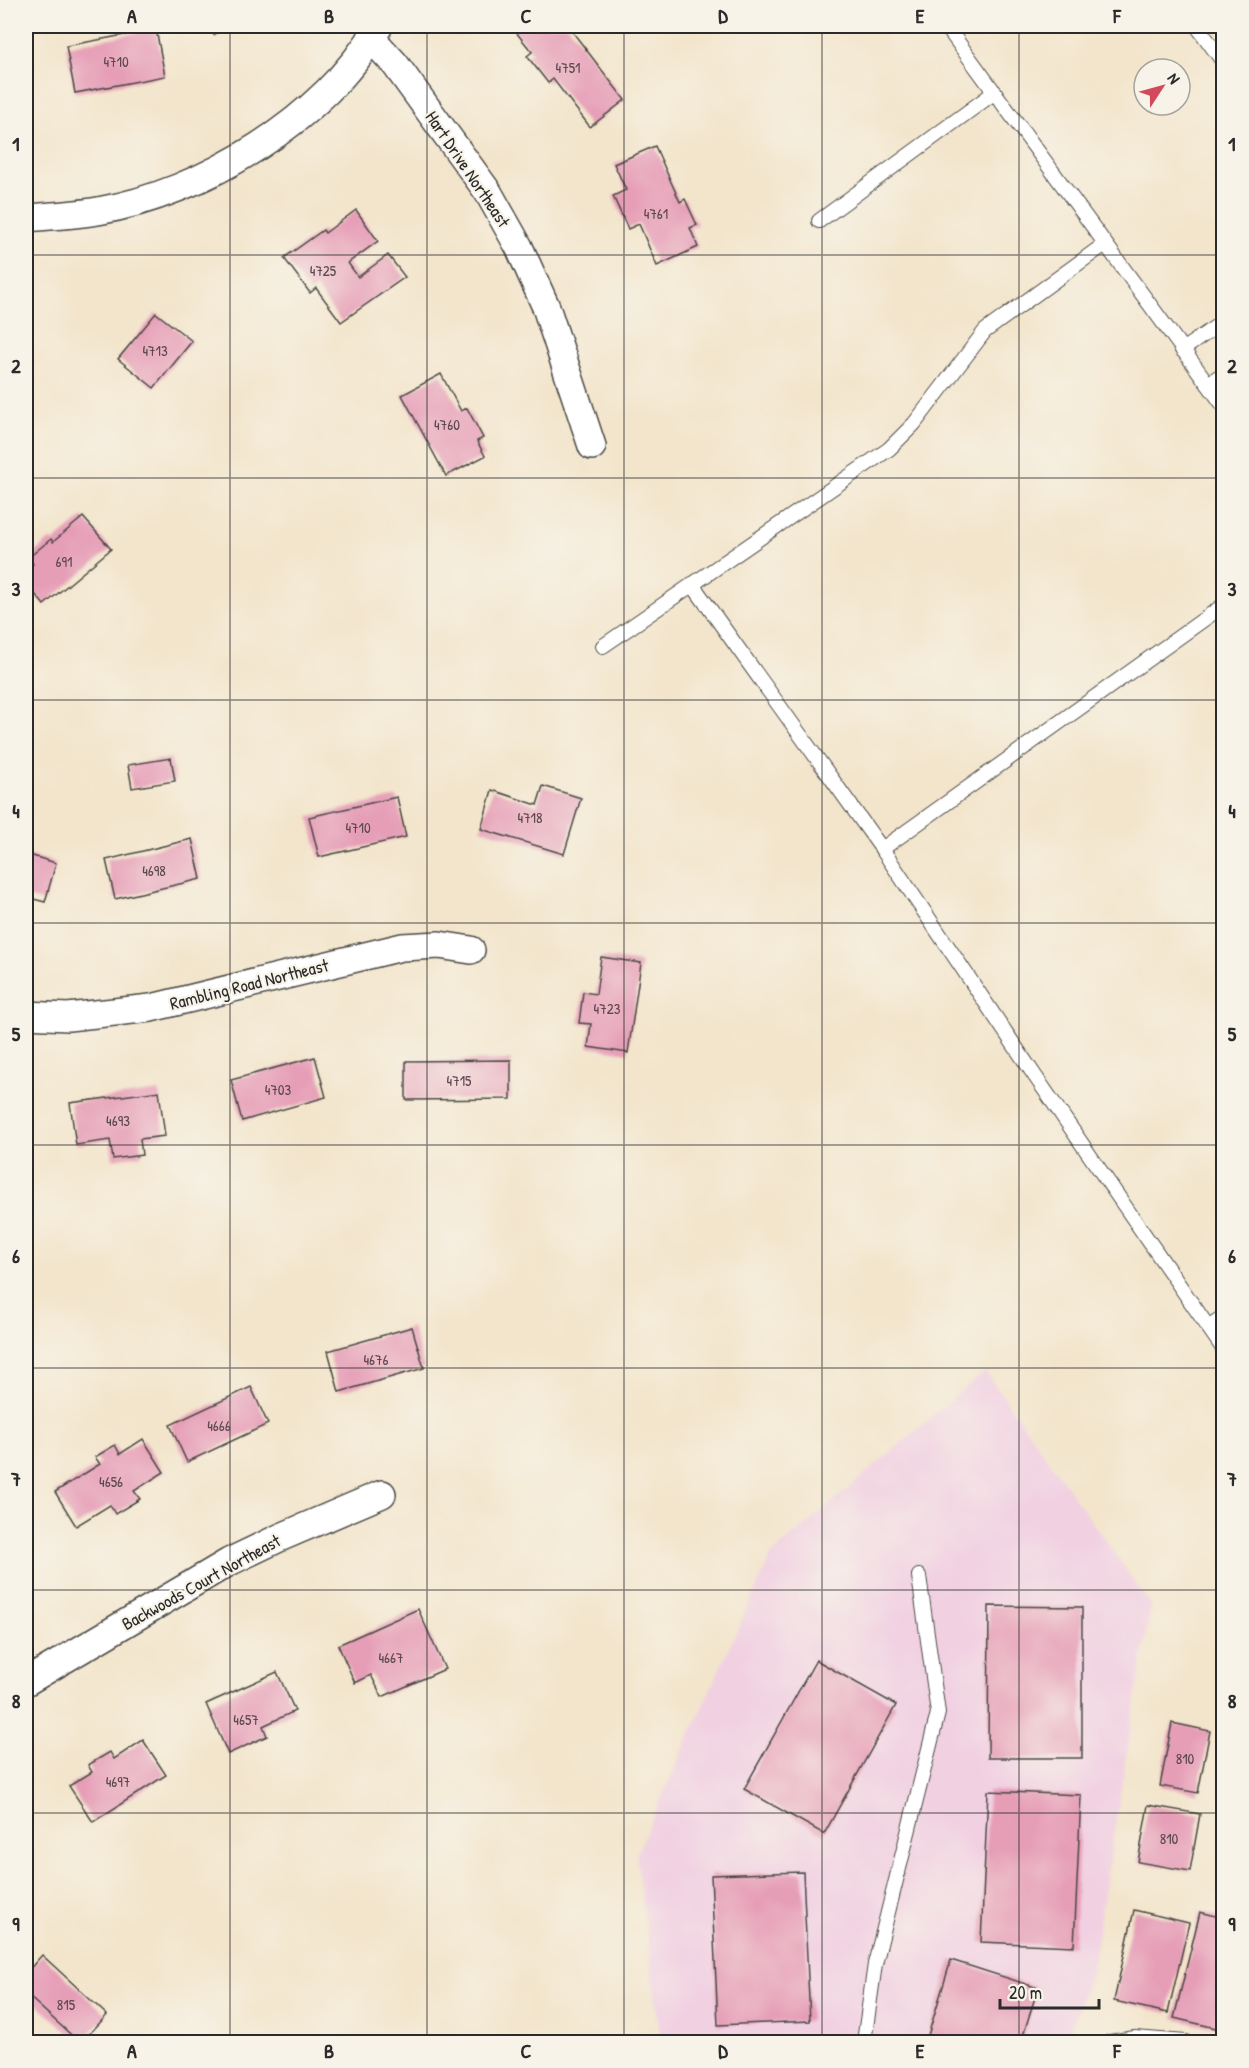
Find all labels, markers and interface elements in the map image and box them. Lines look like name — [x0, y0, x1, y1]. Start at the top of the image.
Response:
text: A — [127, 2, 137, 29]
text: B — [324, 2, 334, 29]
text: C — [521, 2, 532, 29]
text: D — [718, 2, 728, 29]
text: E — [916, 2, 925, 29]
text: F — [1112, 2, 1122, 29]
house number: 4710 — [103, 51, 129, 72]
house number: 4751 — [556, 57, 580, 78]
north arrow — [1132, 57, 1192, 117]
text: N — [1163, 68, 1186, 88]
street label: Hart Drive Northeast — [420, 106, 517, 233]
text: 1 — [12, 130, 20, 157]
text: 1 — [1228, 130, 1236, 157]
house number: 4761 — [644, 203, 668, 224]
house number: 4725 — [310, 260, 337, 281]
house number: 4713 — [142, 340, 168, 361]
text: 2 — [11, 352, 21, 379]
text: 2 — [1227, 352, 1237, 379]
house number: 4760 — [434, 414, 460, 435]
house number: 691 — [56, 551, 72, 572]
text: 3 — [12, 575, 21, 602]
text: 3 — [1228, 575, 1237, 602]
text: 4 — [12, 797, 20, 824]
text: 4 — [1228, 797, 1236, 824]
house number: 4718 — [518, 807, 543, 828]
house number: 4710 — [345, 817, 371, 838]
house number: 4698 — [142, 860, 166, 881]
street label: Rambling Road Northeast — [167, 952, 332, 1016]
house number: 4723 — [594, 998, 621, 1019]
text: 5 — [12, 1020, 21, 1047]
text: 5 — [1228, 1020, 1237, 1047]
house number: 4715 — [447, 1070, 472, 1091]
house number: 4703 — [265, 1079, 292, 1100]
house number: 4693 — [106, 1110, 130, 1131]
text: 6 — [12, 1242, 20, 1269]
text: 6 — [1228, 1242, 1236, 1269]
house number: 4676 — [363, 1349, 389, 1370]
house number: 4666 — [207, 1415, 231, 1436]
text: 7 — [10, 1465, 21, 1492]
text: 7 — [1226, 1465, 1237, 1492]
house number: 4656 — [99, 1471, 123, 1492]
street label: Backwoods Court Northeast — [117, 1528, 286, 1636]
house number: 4667 — [378, 1647, 404, 1668]
text: 8 — [12, 1687, 21, 1714]
text: 8 — [1228, 1687, 1237, 1714]
house number: 4657 — [233, 1709, 259, 1730]
house number: 810 — [1176, 1748, 1195, 1769]
house number: 4697 — [106, 1771, 130, 1792]
house number: 810 — [1160, 1828, 1179, 1849]
text: 9 — [12, 1910, 20, 1937]
text: 9 — [1228, 1910, 1236, 1937]
scale bar — [1000, 1972, 1099, 2010]
text: 20 m — [1009, 1980, 1042, 2005]
house number: 815 — [57, 1994, 76, 2015]
text: A — [127, 2037, 137, 2064]
text: B — [324, 2037, 334, 2064]
text: C — [521, 2037, 532, 2064]
text: D — [718, 2037, 728, 2064]
text: E — [916, 2037, 925, 2064]
text: F — [1112, 2037, 1122, 2064]

